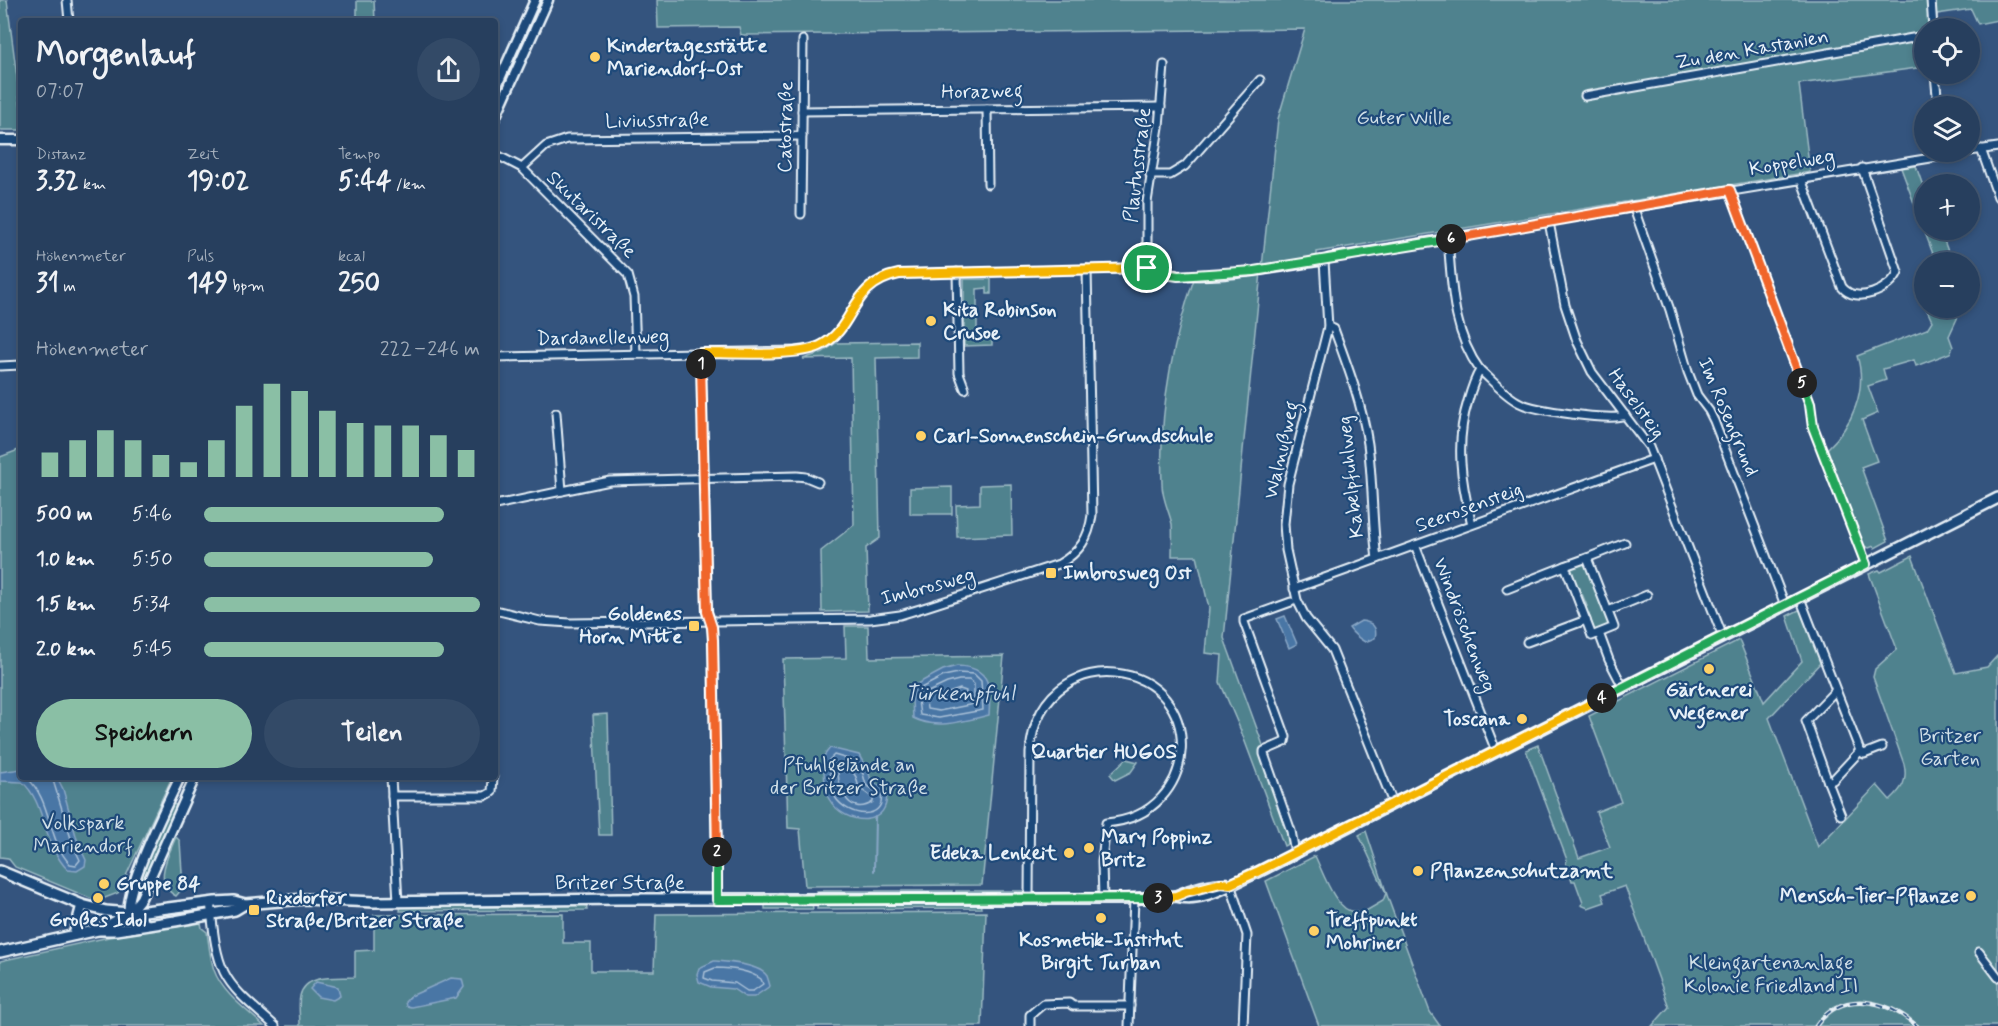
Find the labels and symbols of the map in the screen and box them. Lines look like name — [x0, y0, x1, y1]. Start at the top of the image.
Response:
street label: Zu den Kastanien — [1673, 23, 1831, 77]
place label: Kindertagesstätte Mariendorf-Ost — [607, 33, 767, 83]
marker: Kindertagesstätte Mariendorf-Ost — [588, 50, 602, 64]
street label: Horazweg — [941, 78, 1023, 108]
street label: Catostraße — [772, 81, 800, 173]
park label: Guter Wille — [1357, 105, 1452, 132]
street label: Plautusstraße — [1118, 106, 1158, 224]
street label: Liviusstraße — [605, 107, 709, 135]
street label: Koppelweg — [1747, 143, 1837, 184]
street label: Skutaristraße — [540, 165, 642, 265]
pin: 6 — [1436, 224, 1466, 254]
pin — [1121, 242, 1172, 293]
place label: Kita Robinson Crusoe — [943, 297, 1057, 347]
marker: Kita Robinson Crusoe — [924, 314, 938, 328]
street label: Dardanellenweg — [536, 323, 670, 354]
pin: 1 — [686, 349, 716, 379]
street label: Im Rosengrund — [1689, 353, 1765, 481]
street label: Haselsteig — [1601, 363, 1671, 445]
pin: 5 — [1787, 368, 1817, 398]
street label: Walnußweg — [1258, 398, 1308, 502]
street label: Kabelpfuhlweg — [1331, 414, 1371, 540]
place label: Carl-Sonnenschein-Grundschule — [933, 423, 1214, 450]
marker: Carl-Sonnenschein-Grundschule — [914, 429, 928, 443]
street label: Seerosensteig — [1412, 476, 1526, 540]
street label: Windröschenweg — [1425, 554, 1502, 697]
place label: Imbrosweg Ost — [1063, 560, 1192, 589]
street label: Imbrosweg — [878, 562, 978, 613]
marker: Imbrosweg Ost — [1044, 566, 1058, 580]
place label: Goldenes Horn Mitte — [579, 601, 682, 651]
marker: Goldenes Horn Mitte — [687, 619, 701, 633]
marker: Gärtnerei Wegener — [1702, 662, 1716, 676]
place label: Gärtnerei Wegener — [1666, 677, 1753, 729]
water label: Türkenpfuhl — [905, 680, 1017, 708]
pin: 4 — [1587, 683, 1617, 713]
place label: Toscana — [1443, 706, 1511, 733]
marker: Toscana — [1515, 712, 1529, 726]
park label: Britzer Garten — [1919, 723, 1982, 773]
district label: Quartier HUGOS — [1031, 738, 1177, 766]
park label: Pfuhlgelände an der Britzer Straße — [770, 752, 928, 802]
park label: Volkspark Mariendorf — [33, 810, 133, 860]
place label: Mary Poppinz Britz — [1101, 824, 1212, 874]
pin: 2 — [702, 837, 732, 867]
place label: Edeka Lenkeit — [930, 840, 1058, 867]
marker: Mary Poppinz Britz — [1082, 841, 1096, 855]
marker: Edeka Lenkeit — [1062, 846, 1076, 860]
place label: Pflanzenschutzamt — [1430, 858, 1614, 885]
marker: Pflanzenschutzamt — [1411, 864, 1425, 878]
street label: Britzer Straße — [555, 870, 685, 897]
place label: Gruppe 84 — [116, 871, 201, 898]
marker: Gruppe 84 — [97, 877, 111, 891]
pin: 3 — [1143, 883, 1173, 913]
place label: Mensch-Tier-Pflanze — [1780, 883, 1959, 910]
place label: Rixdorfer Straße/Britzer Straße — [266, 885, 464, 935]
marker: Mensch-Tier-Pflanze — [1964, 889, 1978, 903]
marker: Großes Idol — [91, 891, 105, 905]
marker: Rixdorfer Straße/Britzer Straße — [247, 903, 261, 917]
place label: Großes Idol — [49, 907, 147, 934]
place label: Treffpunkt Mohriner — [1326, 907, 1418, 957]
marker: Kosmetik-Institut Birgit Turban — [1094, 911, 1108, 925]
marker: Treffpunkt Mohriner — [1307, 924, 1321, 938]
place label: Kosmetik-Institut Birgit Turban — [1019, 927, 1184, 979]
park label: Kleingartenanlage Kolonie Friedland II — [1684, 950, 1858, 1000]

